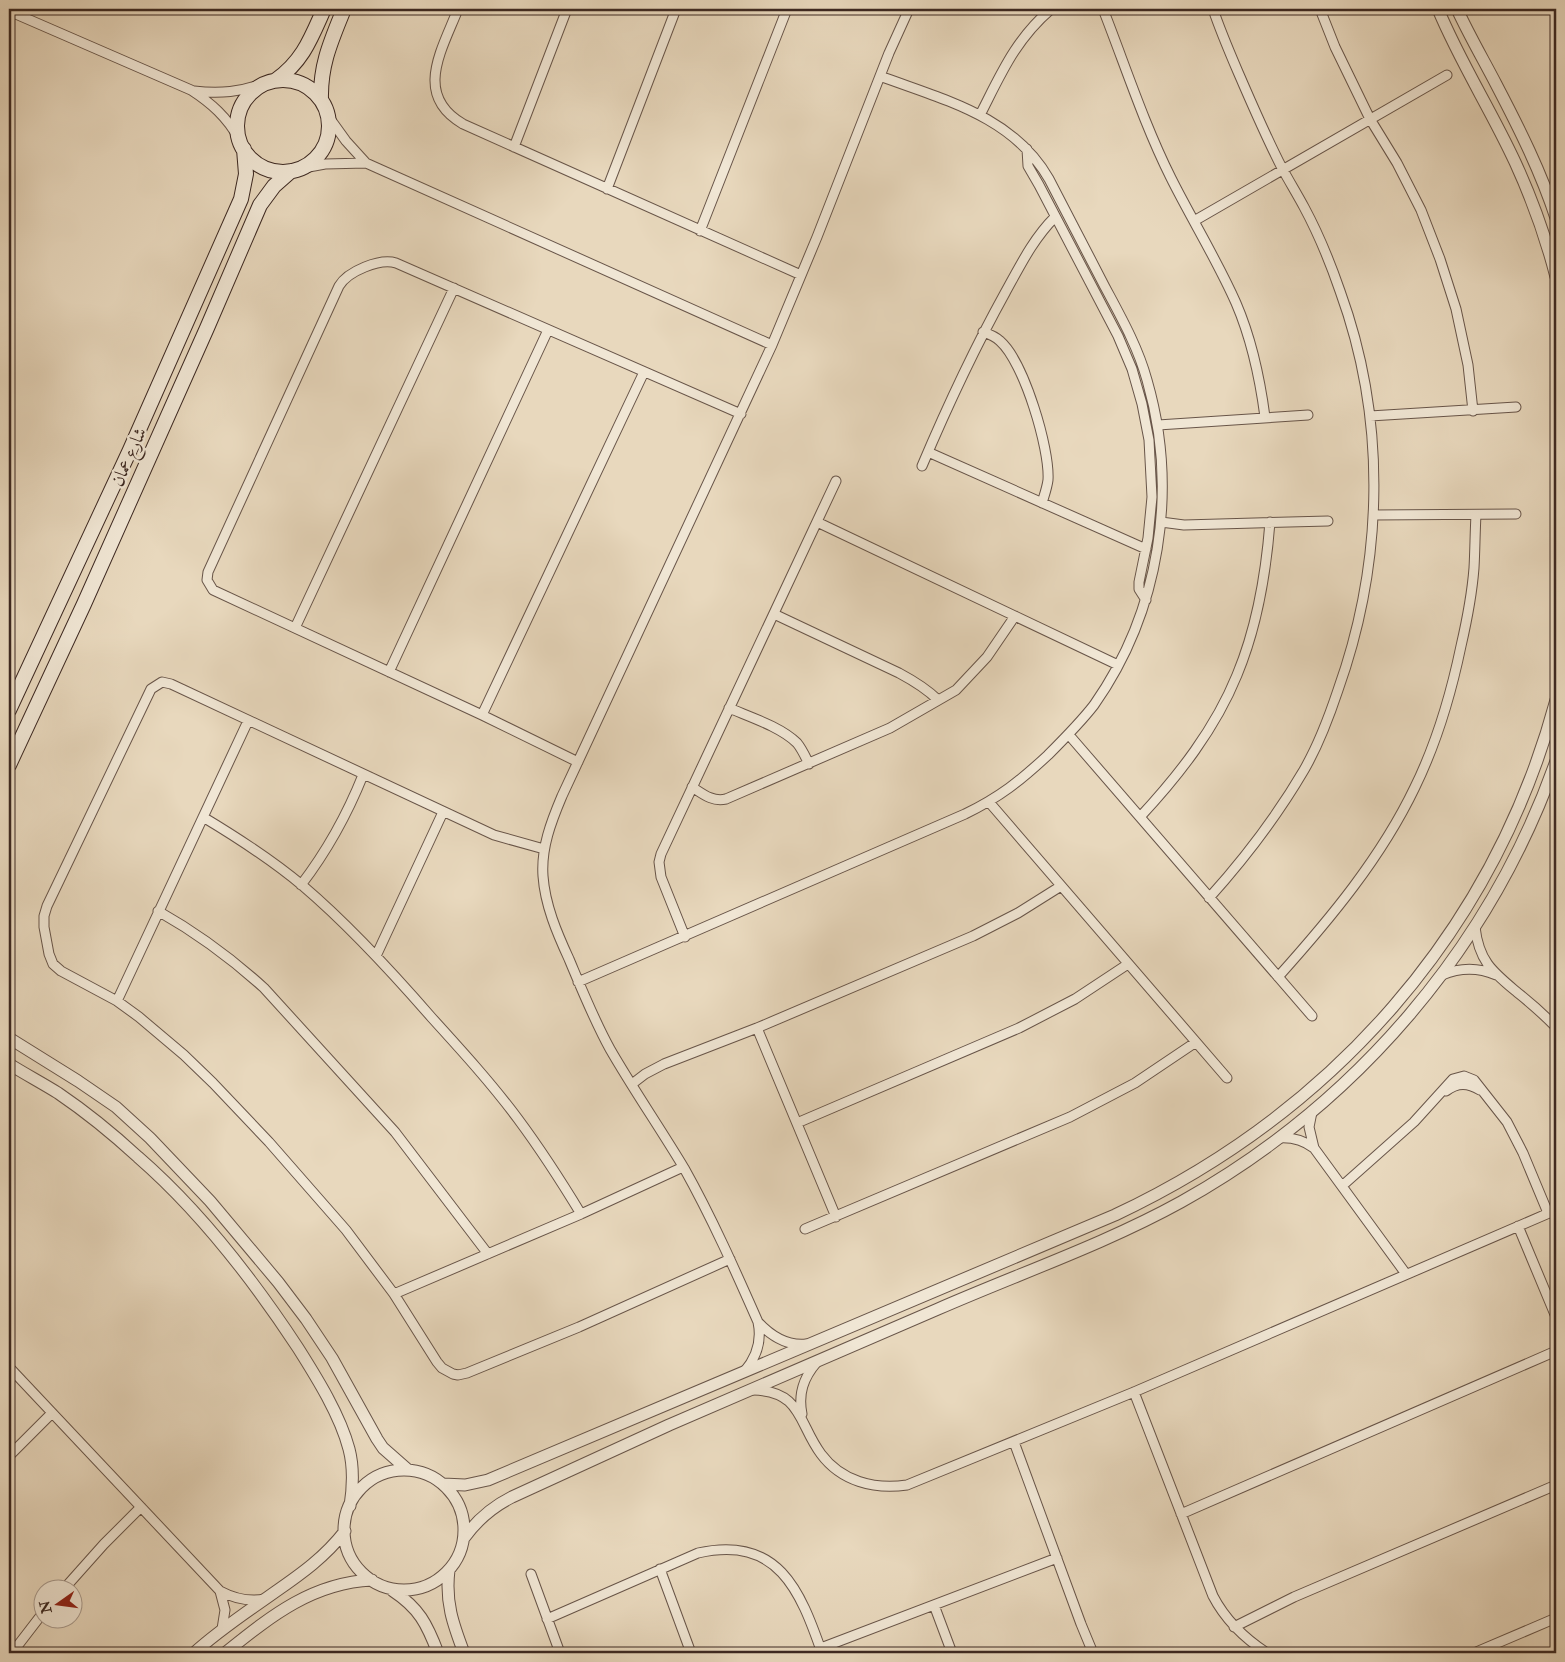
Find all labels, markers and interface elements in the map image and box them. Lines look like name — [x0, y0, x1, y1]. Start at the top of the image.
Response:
street label: شارع عمان — [106, 424, 155, 491]
north arrow — [32, 1580, 82, 1630]
text: N — [36, 1598, 56, 1616]

